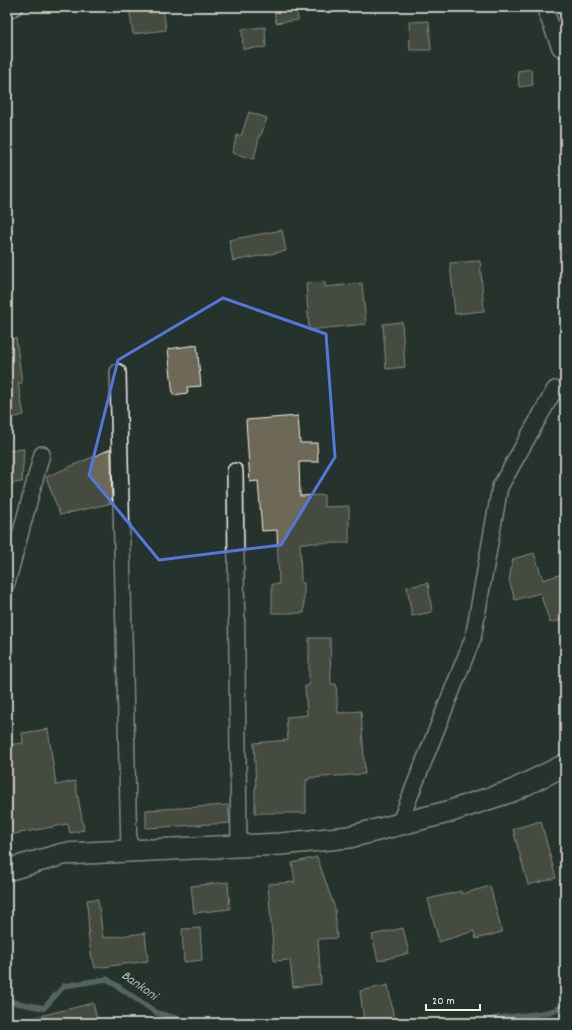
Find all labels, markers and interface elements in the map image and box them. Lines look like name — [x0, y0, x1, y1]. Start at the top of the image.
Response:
water label: Bankoni — [117, 966, 163, 1007]
scale bar — [426, 986, 480, 1012]
text: 20 m — [432, 993, 455, 1010]

